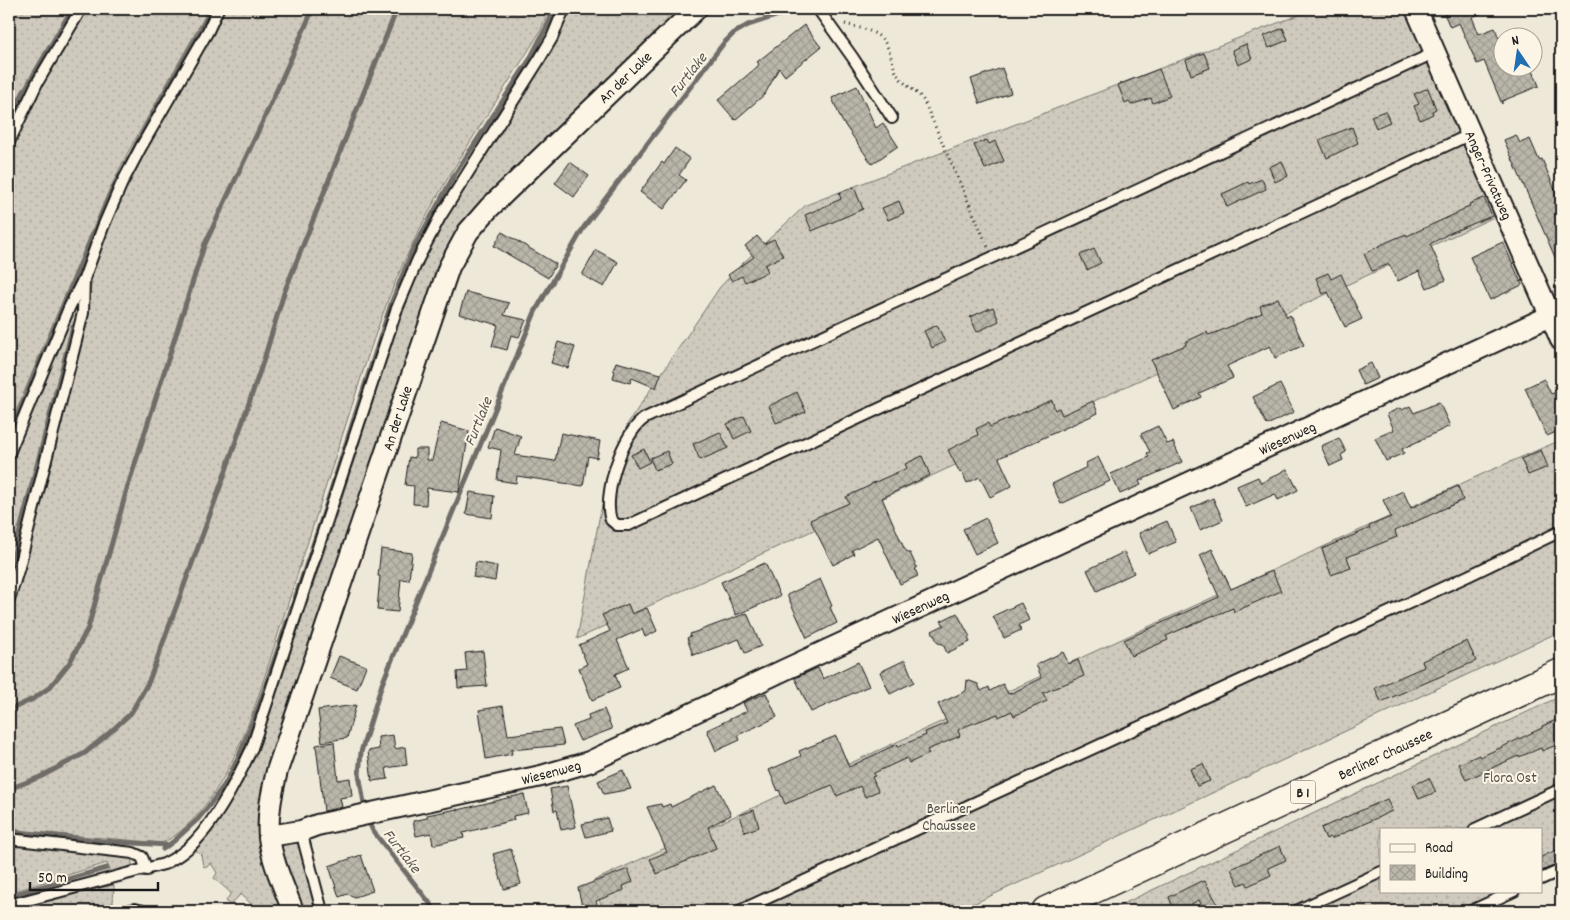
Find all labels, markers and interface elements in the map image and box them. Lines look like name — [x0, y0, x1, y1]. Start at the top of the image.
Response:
north arrow — [1492, 28, 1542, 78]
text: N — [1510, 31, 1521, 52]
street label: An der Lake — [595, 47, 658, 110]
water label: Furtlake — [664, 48, 714, 103]
street label: Anger-Privatweg — [1458, 128, 1517, 224]
street label: An der Lake — [378, 383, 420, 454]
water label: Furtlake — [459, 393, 500, 450]
street label: Wiesenweg — [1256, 417, 1320, 463]
street label: Wiesenweg — [889, 586, 953, 632]
street label: Berliner Chaussee — [1335, 724, 1437, 787]
street label: Wiesenweg — [519, 755, 584, 792]
park label: Flora Ost — [1483, 768, 1537, 790]
road number: B 1 — [1290, 780, 1316, 804]
park label: Berliner Chaussee — [922, 799, 976, 838]
water label: Furtlake — [376, 824, 426, 879]
legend — [1380, 828, 1542, 892]
text: Road — [1425, 838, 1453, 860]
scale bar — [30, 860, 158, 892]
text: Building — [1425, 864, 1468, 886]
text: 50 m — [38, 868, 67, 890]

